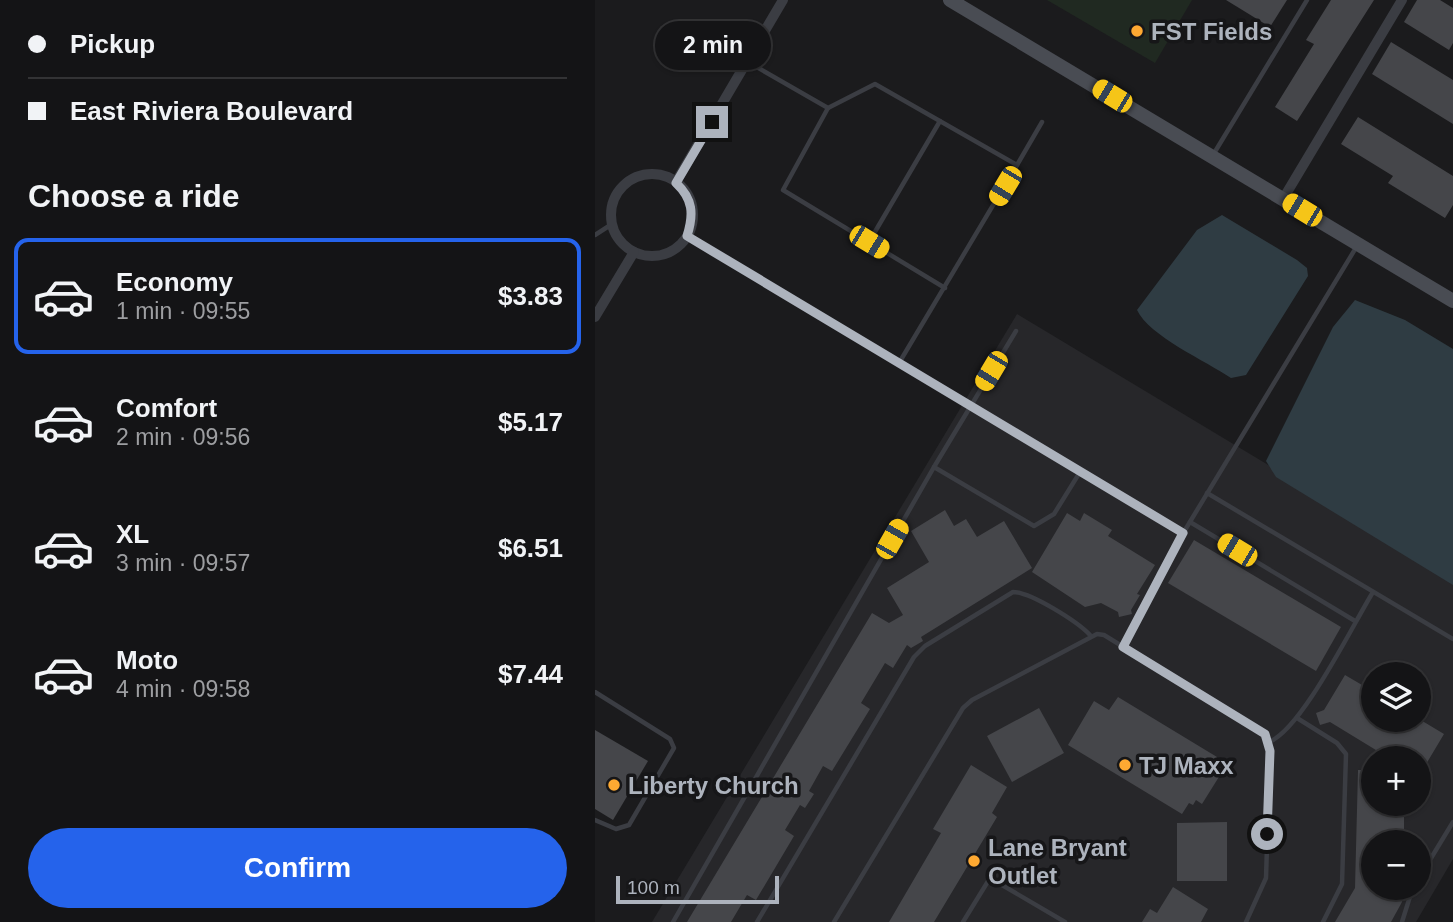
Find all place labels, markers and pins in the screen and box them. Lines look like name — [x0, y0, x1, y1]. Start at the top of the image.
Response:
place label: FST Fields — [1151, 18, 1272, 45]
marker: FST Fields — [1129, 23, 1145, 39]
place label: TJ Maxx — [1139, 752, 1234, 779]
marker: TJ Maxx — [1117, 757, 1133, 773]
place label: Liberty Church — [628, 772, 799, 799]
marker: Liberty Church — [606, 777, 622, 793]
place label: Lane Bryant Outlet — [988, 834, 1127, 889]
marker: Lane Bryant Outlet — [966, 853, 982, 869]

